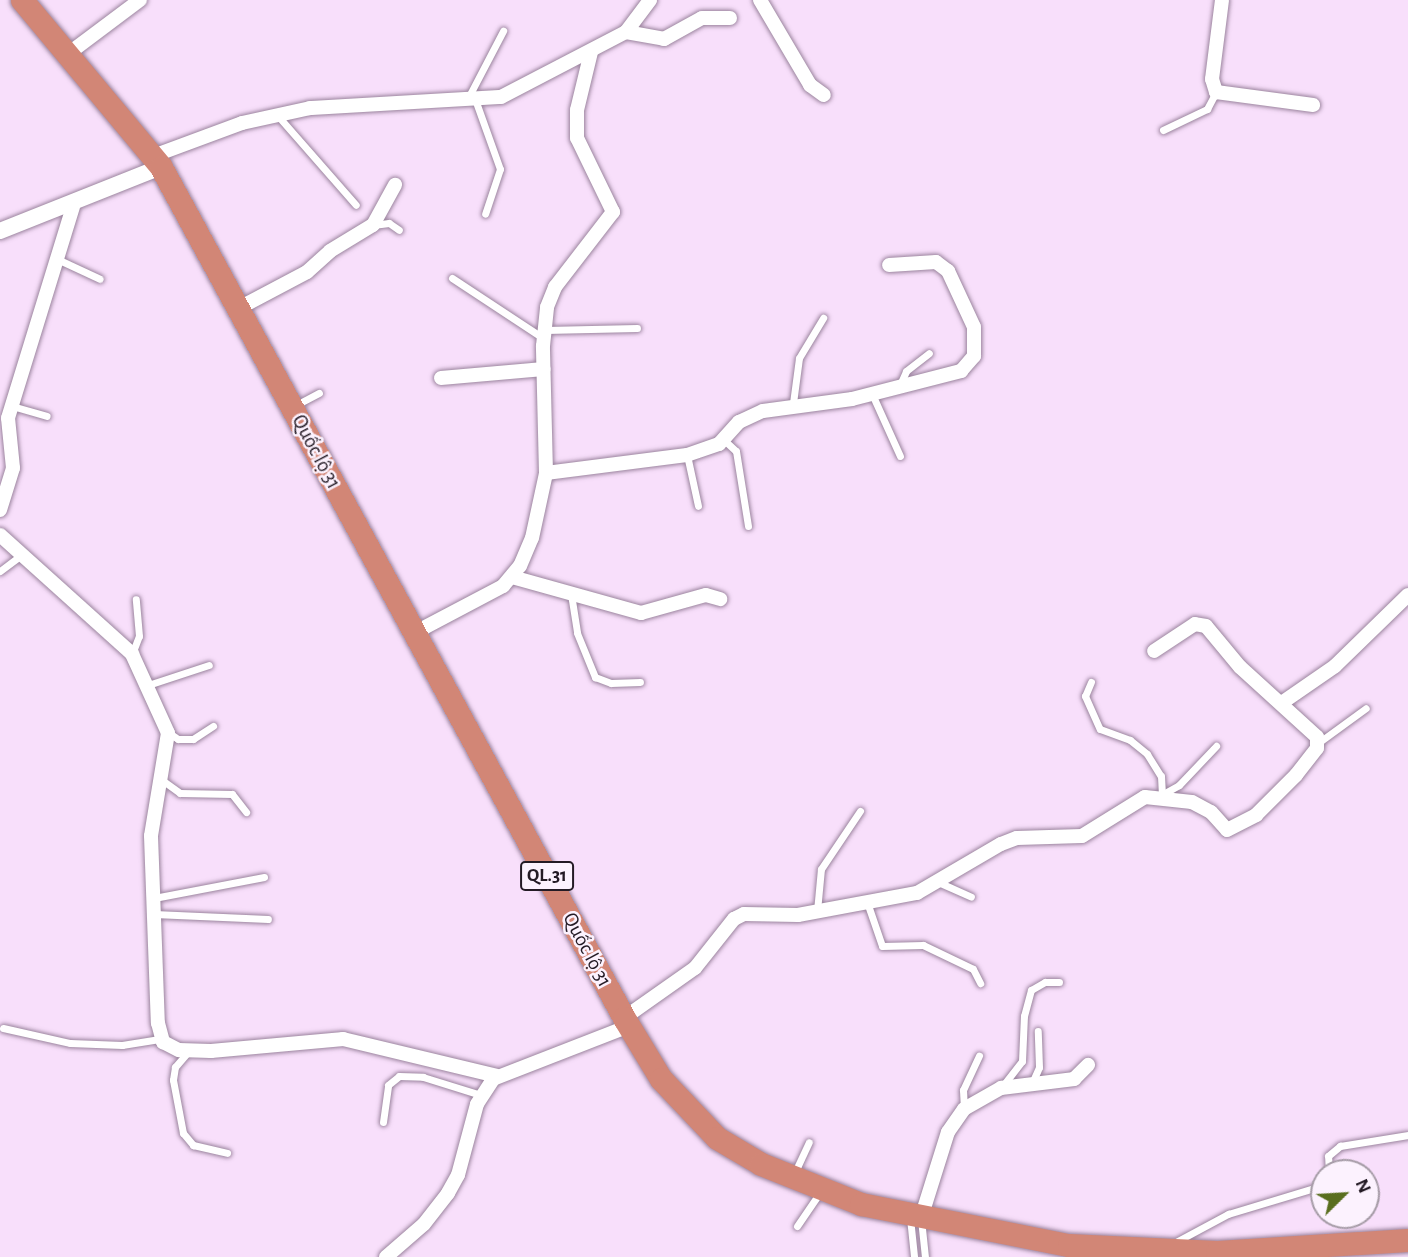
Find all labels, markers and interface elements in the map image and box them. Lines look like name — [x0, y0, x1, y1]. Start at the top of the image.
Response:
street label: Quốc lộ 31 — [286, 410, 346, 494]
road number: QL.31 — [519, 860, 575, 891]
street label: Quốc lộ 31 — [557, 908, 617, 992]
north arrow — [1310, 1159, 1380, 1229]
text: N — [1351, 1176, 1374, 1196]

